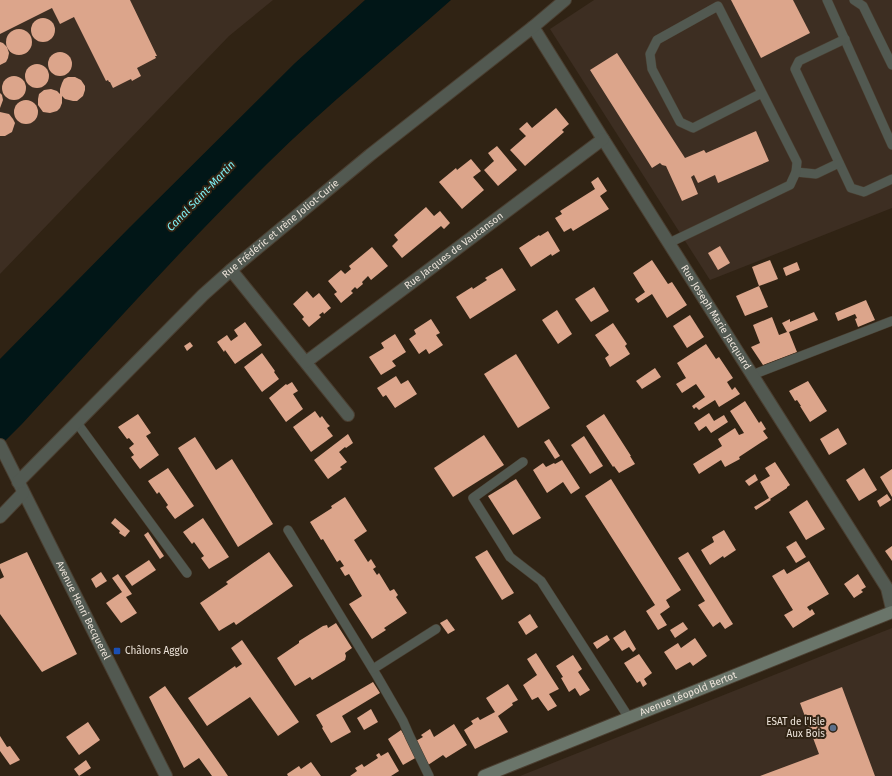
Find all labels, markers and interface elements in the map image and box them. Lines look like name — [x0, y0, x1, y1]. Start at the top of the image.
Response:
water label: Canal Saint-Martin — [164, 158, 238, 234]
street label: Rue Frédéric et Irène Joliot-Curie — [220, 177, 341, 281]
street label: Rue Jacques de Vaucanson — [402, 210, 506, 292]
street label: Rue Joseph Marie Jacquard — [678, 263, 753, 372]
street label: Avenue Henri Becquerel — [53, 559, 113, 662]
place label: Châlons Agglo — [125, 645, 189, 657]
marker: Châlons Agglo — [112, 646, 122, 656]
street label: Avenue Léopold Bertot — [638, 669, 739, 719]
place label: ESAT de l'Isle Aux Bois — [766, 716, 825, 740]
marker: ESAT de l'Isle Aux Bois — [828, 723, 838, 733]

